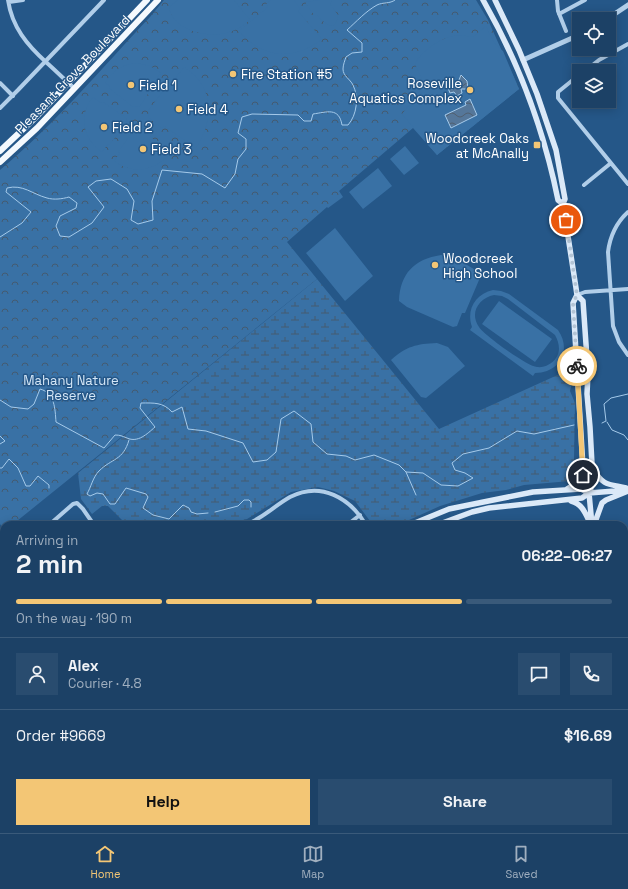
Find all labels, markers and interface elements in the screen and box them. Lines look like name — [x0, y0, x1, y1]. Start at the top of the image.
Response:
street label: Pleasant Grove Boulevard — [11, 11, 134, 137]
map controls — [572, 12, 616, 108]
button: locate — [572, 12, 616, 56]
button: layers — [572, 64, 616, 108]
place label: Fire Station #5 — [241, 66, 333, 83]
marker: Fire Station #5 — [228, 69, 238, 79]
place label: Roseville Aquatics Complex — [349, 75, 462, 107]
place label: Field 1 — [139, 77, 177, 94]
marker: Field 1 — [126, 80, 136, 90]
marker: Roseville Aquatics Complex — [465, 85, 475, 95]
place label: Field 4 — [187, 101, 228, 118]
marker: Field 4 — [174, 104, 184, 114]
place label: Field 2 — [112, 119, 153, 136]
marker: Field 2 — [99, 122, 109, 132]
place label: Woodcreek Oaks at McAnally — [425, 130, 529, 162]
marker: Woodcreek Oaks at McAnally — [532, 140, 542, 150]
place label: Field 3 — [151, 141, 192, 158]
marker: Field 3 — [138, 144, 148, 154]
pin — [549, 203, 583, 237]
icon: bag — [555, 209, 577, 231]
place label: Woodcreek High School — [443, 250, 517, 282]
marker: Woodcreek High School — [430, 260, 440, 270]
courier — [557, 346, 597, 386]
icon: bike — [566, 355, 588, 377]
park label: Mahany Nature Reserve — [23, 372, 119, 404]
pin — [566, 458, 600, 492]
icon: home — [572, 464, 594, 486]
text: Arriving in — [16, 532, 78, 549]
text: 06:22–06:27 — [521, 546, 612, 565]
text: 2 min — [16, 547, 83, 581]
text: On the way · 190 m — [16, 610, 132, 627]
button: person — [16, 653, 58, 695]
button: chat — [518, 653, 560, 695]
button: phone — [570, 653, 612, 695]
text: Alex — [68, 656, 99, 675]
text: Courier · 4.8 — [68, 675, 142, 692]
text: Order #9669 — [16, 726, 106, 745]
text: $16.69 — [564, 726, 612, 745]
button: Help — [16, 779, 310, 825]
button: Share — [318, 779, 612, 825]
tab: Home — [90, 843, 120, 881]
tab: Map — [301, 843, 324, 881]
tab: Saved — [505, 843, 537, 881]

